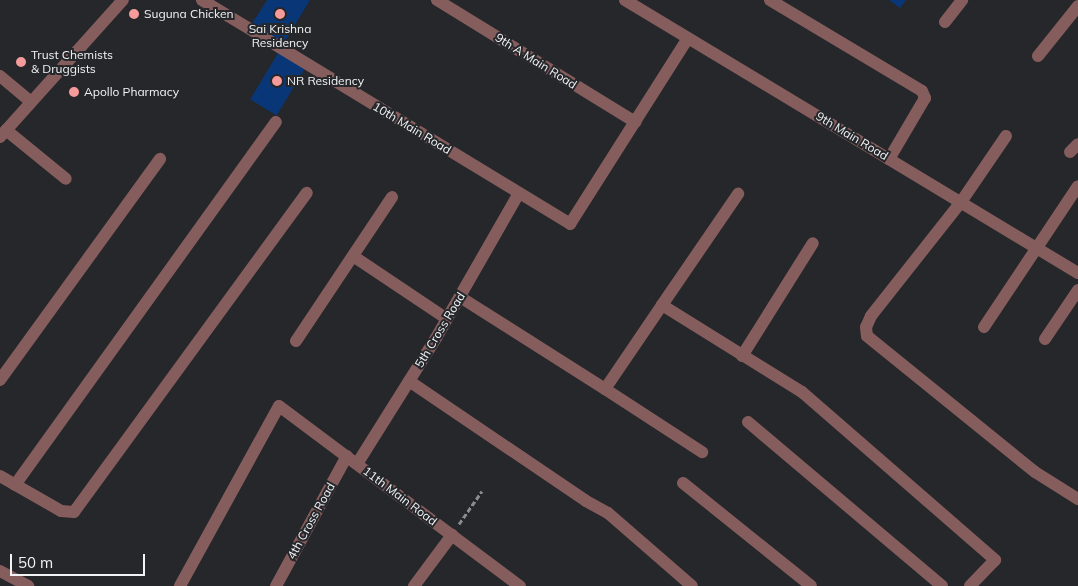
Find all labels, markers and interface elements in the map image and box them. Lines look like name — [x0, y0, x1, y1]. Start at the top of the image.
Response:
place label: Suguna Chicken — [144, 7, 234, 21]
marker: Suguna Chicken — [128, 8, 140, 20]
marker: Sai Krishna Residency — [274, 8, 286, 20]
place label: Sai Krishna Residency — [249, 22, 311, 50]
street label: 9th A Main Road — [493, 30, 579, 92]
place label: Trust Chemists & Druggists — [31, 48, 113, 76]
marker: Trust Chemists & Druggists — [15, 56, 27, 68]
place label: NR Residency — [287, 74, 364, 88]
marker: NR Residency — [271, 75, 283, 87]
place label: Apollo Pharmacy — [84, 85, 179, 99]
marker: Apollo Pharmacy — [68, 86, 80, 98]
street label: 10th Main Road — [370, 99, 454, 157]
street label: 9th Main Road — [813, 109, 891, 163]
street label: 5th Cross Road — [412, 290, 468, 370]
street label: 11th Main Road — [360, 464, 440, 528]
street label: 4th Cross Road — [284, 480, 338, 562]
scale bar — [12, 544, 148, 576]
text: 50 m — [18, 553, 53, 572]

